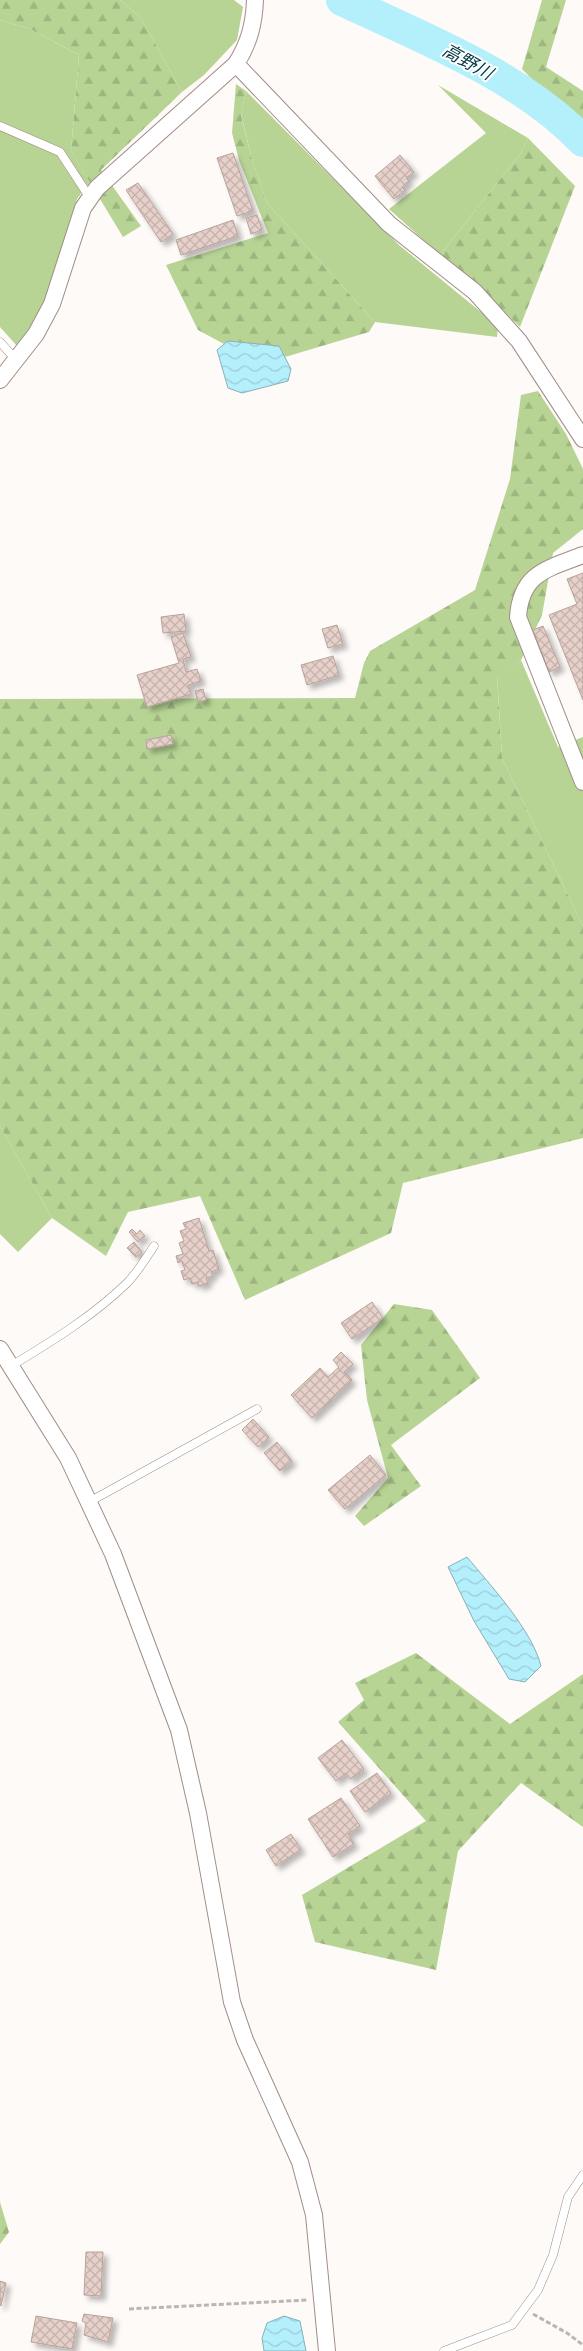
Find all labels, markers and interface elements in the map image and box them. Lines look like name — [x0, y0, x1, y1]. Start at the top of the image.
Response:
water label: 高野川 — [439, 38, 499, 85]

